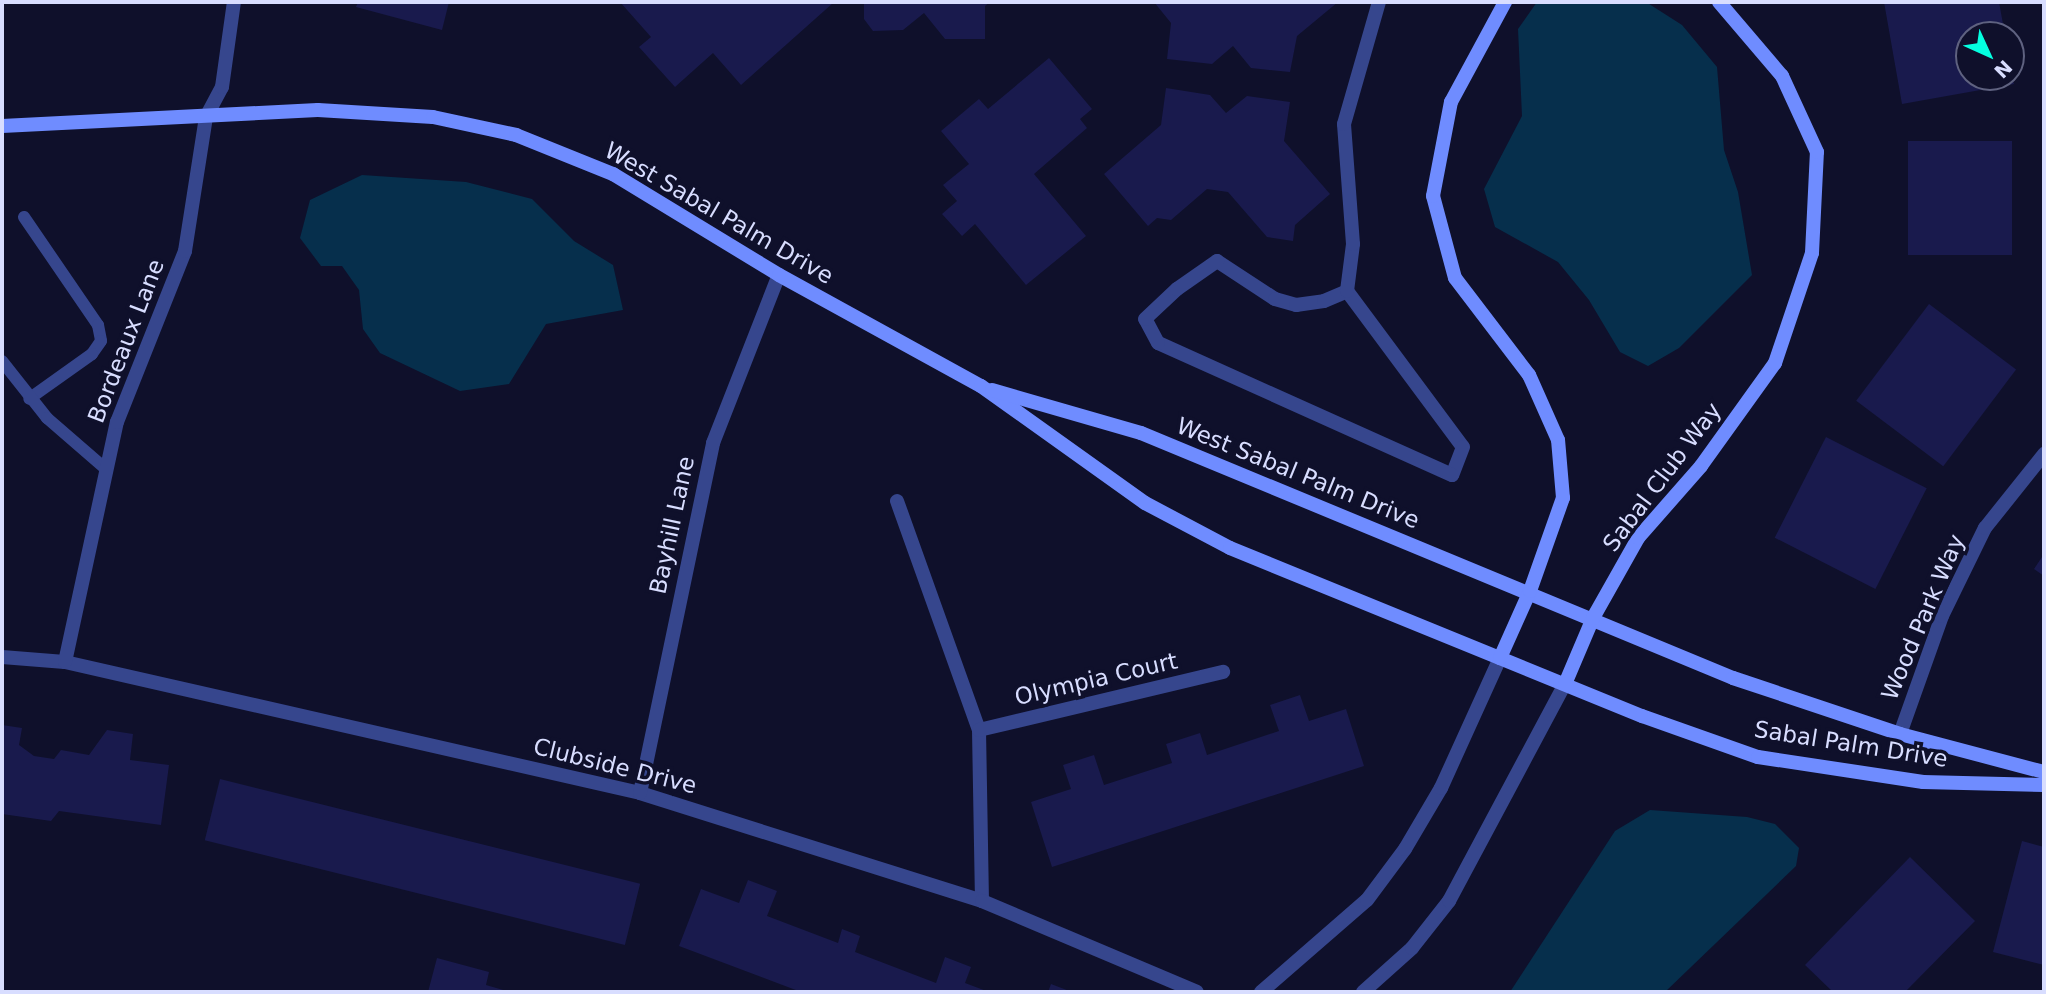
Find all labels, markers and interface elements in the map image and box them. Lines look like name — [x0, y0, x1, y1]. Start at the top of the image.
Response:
north arrow — [1955, 21, 2025, 91]
text: N — [1990, 56, 2017, 83]
street label: West Sabal Palm Drive — [600, 136, 838, 290]
street label: Bordeaux Lane — [82, 255, 170, 427]
street label: Sabal Club Way — [1597, 397, 1727, 557]
street label: West Sabal Palm Drive — [1173, 412, 1423, 534]
street label: Bayhill Lane — [644, 454, 700, 596]
street label: Wood Park Way — [1876, 530, 1970, 704]
street label: Olympia Court — [1012, 647, 1180, 711]
street label: Sabal Palm Drive — [1752, 715, 1950, 773]
street label: Clubside Drive — [530, 732, 700, 800]

